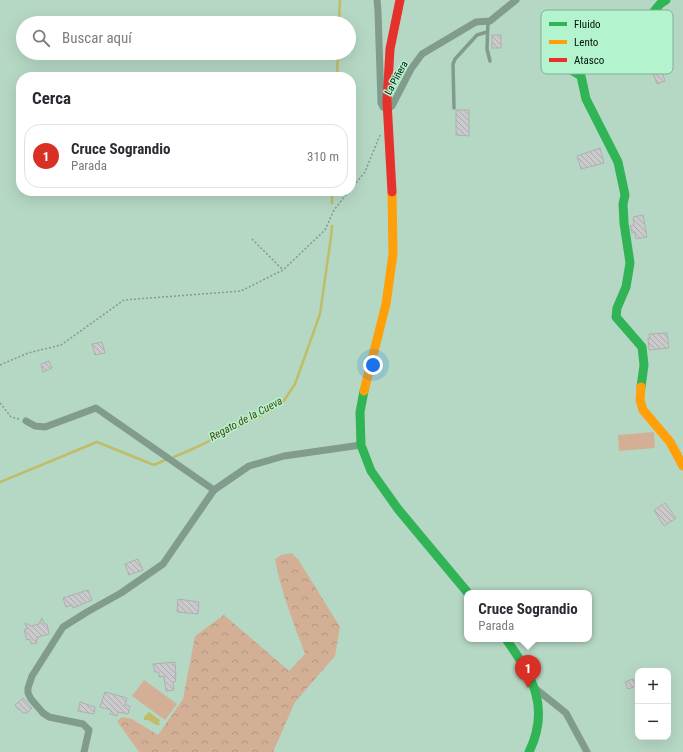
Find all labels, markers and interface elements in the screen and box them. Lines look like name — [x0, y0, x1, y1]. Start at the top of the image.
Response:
legend — [541, 10, 673, 74]
search box — [16, 16, 356, 60]
text: Fluido — [574, 18, 601, 31]
icon: search — [30, 27, 52, 49]
text: Buscar aquí — [62, 29, 132, 47]
text: Lento — [574, 36, 599, 49]
text: Atasco — [574, 54, 605, 67]
street label: La Piñera — [382, 59, 410, 97]
text: Cerca — [32, 88, 71, 108]
text: Cruce Sograndio — [71, 140, 170, 158]
text: 1 — [43, 149, 49, 164]
text: 310 m — [307, 149, 339, 164]
text: Parada — [71, 158, 107, 173]
your location — [363, 355, 383, 375]
water label: Regato de la Cueva — [207, 394, 285, 444]
popup — [464, 590, 592, 642]
text: Cruce Sograndio — [478, 600, 578, 618]
text: Parada — [478, 618, 514, 633]
pin: 1 — [515, 655, 541, 688]
map controls — [635, 668, 671, 740]
button: + — [635, 668, 671, 704]
button: − — [635, 704, 671, 740]

